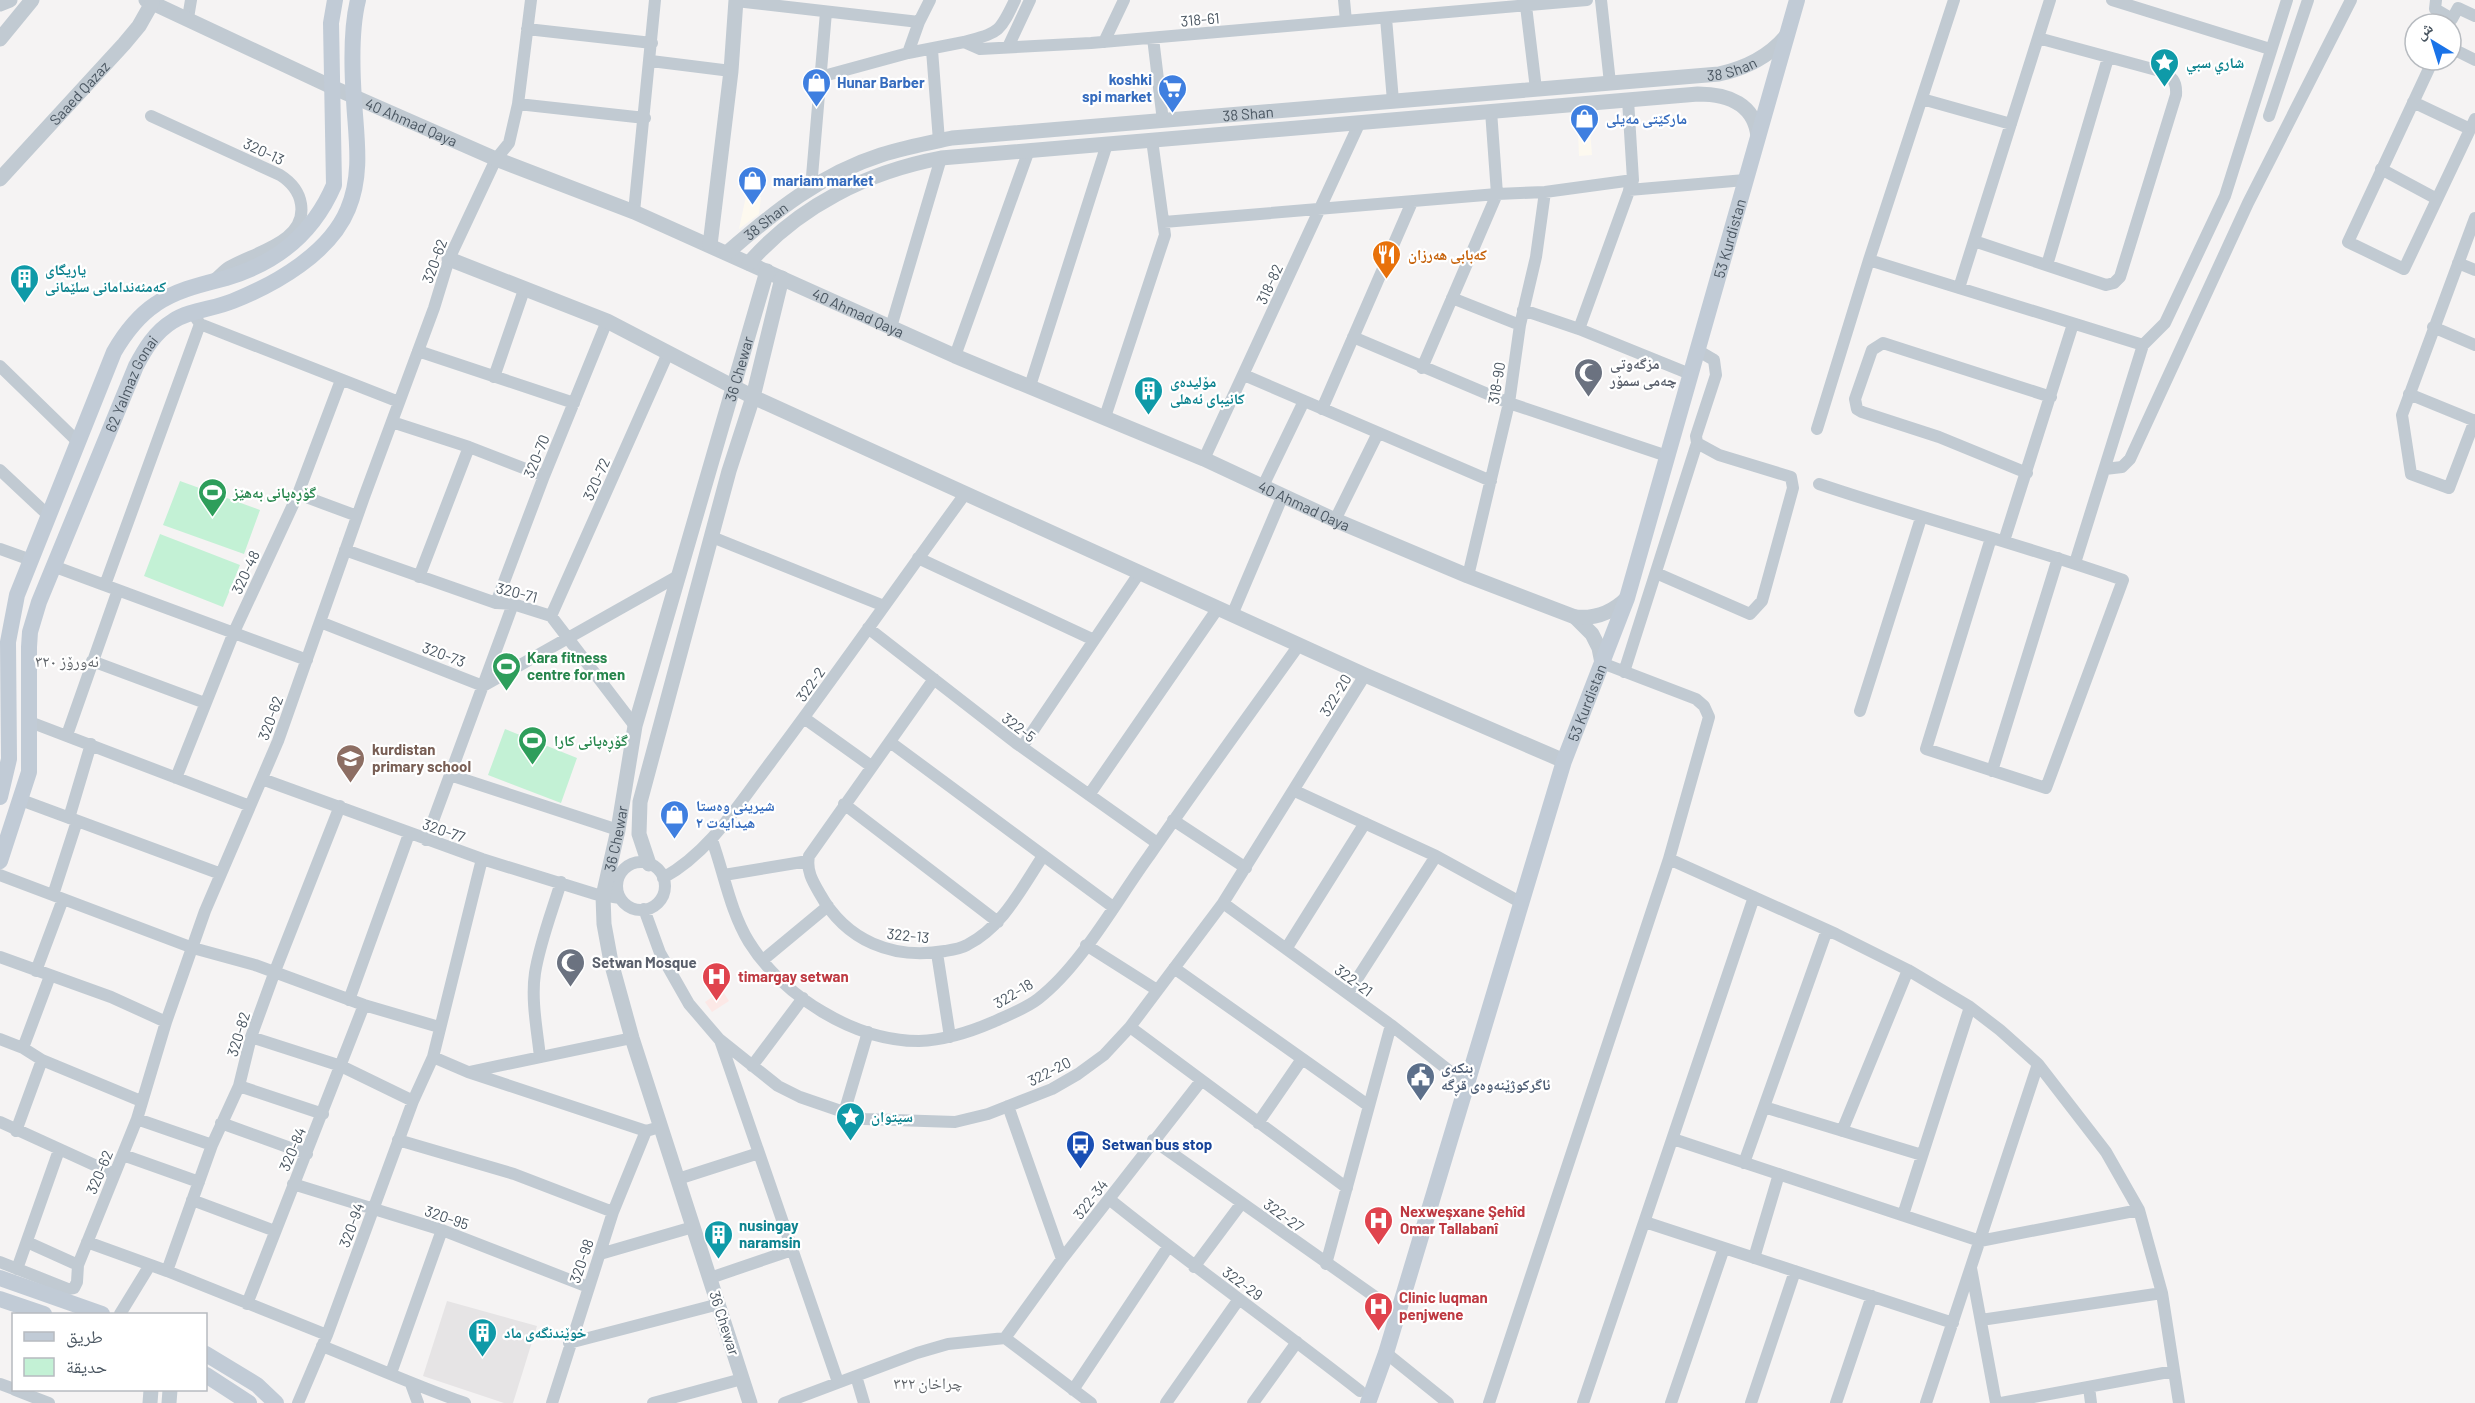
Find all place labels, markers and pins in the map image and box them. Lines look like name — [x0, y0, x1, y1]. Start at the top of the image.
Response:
place icon: شاري سبي — [2149, 46, 2181, 88]
place label: شاري سبي — [2186, 53, 2244, 75]
shop icon: Hunar Barber — [800, 66, 832, 108]
place label: koshki spi market — [1082, 70, 1152, 105]
supermarket icon: koshki spi market — [1157, 72, 1189, 114]
place label: Hunar Barber — [837, 73, 925, 91]
shop icon: مارکێتی مەیلی — [1569, 102, 1601, 144]
place label: مارکێتی مەیلی — [1606, 109, 1687, 128]
shop icon: mariam market — [736, 164, 768, 206]
place label: mariam market — [773, 171, 874, 189]
restaurant icon: کەبابی هەرزان — [1371, 238, 1403, 280]
place label: کەبابی هەرزان — [1408, 245, 1487, 264]
place label: یاریگای کەمئەندامانی سلێمانی — [45, 260, 167, 296]
building icon: یاریگای کەمئەندامانی سلێمانی — [8, 262, 40, 304]
place label: مزگەوتی چەمی سمۆر — [1609, 354, 1677, 390]
mosque icon: مزگەوتی چەمی سمۆر — [1573, 356, 1605, 398]
place label: مۆلیدەی کانیبای ئەهلی — [1170, 372, 1245, 408]
building icon: مۆلیدەی کانیبای ئەهلی — [1133, 374, 1165, 416]
sports icon: گۆڕەپانی بەهێز — [196, 476, 228, 518]
place label: گۆڕەپانی بەهێز — [232, 483, 316, 505]
place label: Kara fitness centre for men — [527, 648, 625, 683]
sports icon: Kara fitness centre for men — [490, 650, 522, 692]
sports icon: گۆڕەپانی کارا — [517, 724, 549, 766]
place label: گۆڕەپانی کارا — [554, 731, 628, 753]
place label: kurdistan primary school — [372, 740, 471, 775]
school or university icon: kurdistan primary school — [335, 742, 367, 784]
place label: شیرینی وەستا هیدایەت ٢ — [696, 796, 775, 831]
shop icon: شیرینی وەستا هیدایەت ٢ — [659, 798, 691, 840]
mosque icon: Setwan Mosque — [555, 946, 587, 988]
place label: Setwan Mosque — [592, 953, 697, 971]
hospital icon: timargay setwan — [701, 960, 733, 1002]
place label: timargay setwan — [738, 967, 849, 985]
place label: بنکەی ئاگرکوژێنەوەی قڕگە — [1441, 1058, 1551, 1097]
public building icon: بنکەی ئاگرکوژێنەوەی قڕگە — [1404, 1060, 1436, 1102]
place icon: سيتوان — [834, 1100, 866, 1142]
place label: سيتوان — [871, 1107, 913, 1126]
bus stop icon: Setwan bus stop — [1065, 1128, 1097, 1170]
place label: Setwan bus stop — [1102, 1135, 1212, 1153]
place label: Nexweşxane Şehîd Omar Tallabanî — [1400, 1202, 1525, 1237]
hospital icon: Nexweşxane Şehîd Omar Tallabanî — [1363, 1204, 1395, 1246]
place label: nusingay naramsin — [739, 1216, 801, 1251]
building icon: nusingay naramsin — [702, 1218, 734, 1260]
place label: Clinic luqman penjwene — [1399, 1288, 1488, 1323]
hospital icon: Clinic luqman penjwene — [1362, 1290, 1394, 1332]
building icon: خوێندنگەی ماد — [467, 1316, 499, 1358]
place label: خوێندنگەی ماد — [504, 1323, 587, 1342]

